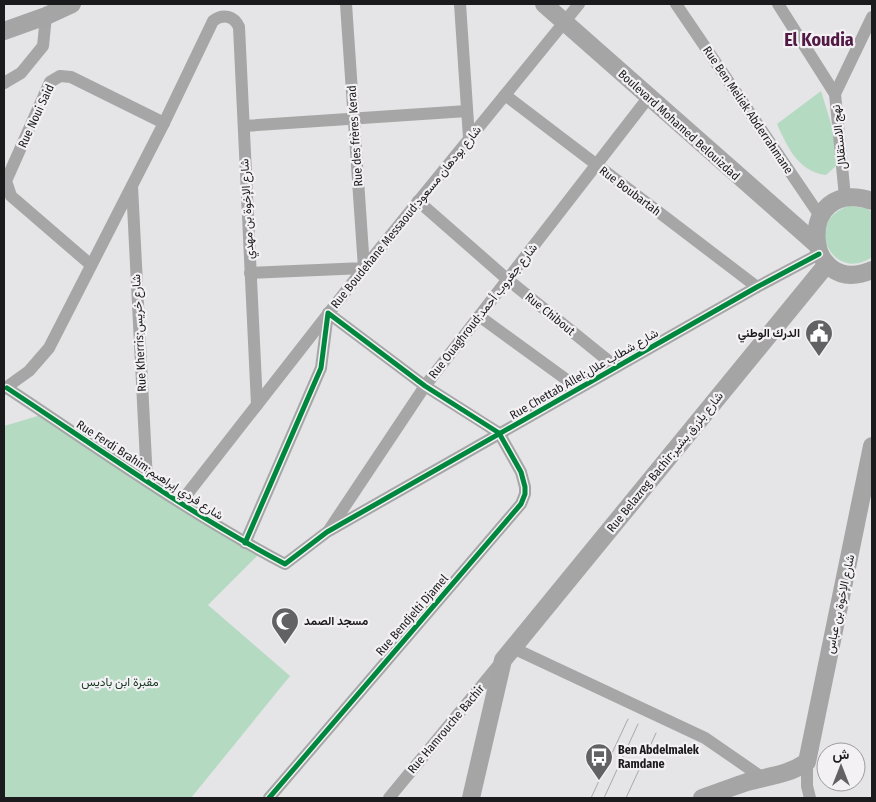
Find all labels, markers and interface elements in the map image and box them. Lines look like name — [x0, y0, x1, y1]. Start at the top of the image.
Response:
district label: El Koudia — [784, 29, 854, 51]
street label: Rue Ben Meliek Abderrahmane — [700, 44, 796, 176]
street label: Boulevard Mohamed Belouizdad — [615, 67, 743, 183]
street label: Rue Noui Said — [15, 82, 57, 150]
street label: Rue des frères Kerad — [344, 85, 366, 187]
street label: نهج الاستقلال — [829, 104, 851, 170]
street label: Rue Boudehane Messaoud;شارع بودهان مسعود — [328, 123, 486, 312]
street label: شارع الإخوة بن مهدي — [237, 158, 260, 260]
street label: Rue Boubartah — [597, 163, 663, 219]
street label: Rue Ouaghroud;شارع جغروب أحمد — [426, 241, 542, 383]
street label: Rue Kherris;شارع خريس — [129, 274, 151, 392]
street label: Rue Chibout — [522, 290, 578, 338]
public building icon: الدرك الوطني — [804, 318, 834, 357]
street label: Rue Chettab Allel;شارع شطاب علال — [507, 326, 662, 424]
place label: الدرك الوطني — [738, 326, 800, 343]
street label: Rue Belazreg Bachir;شارع بلزرق بشير — [604, 389, 728, 536]
street label: Rue Ferdi Brahim;شارع فردي إبراهيم — [72, 417, 226, 525]
street label: شارع الإخوة بن عباس — [823, 553, 859, 655]
street label: Rue Bendjelti Djamel — [373, 572, 451, 658]
mosque icon: مسجد الصمد — [270, 606, 300, 645]
place label: مسجد الصمد — [304, 614, 369, 628]
park label: مقبرة ابن باديس — [81, 675, 159, 690]
street label: Rue Hamrouche Bachir — [405, 681, 488, 776]
bus stop icon: Ben Abdelmalek Ramdane — [584, 742, 614, 781]
north arrow — [816, 742, 866, 792]
place label: Ben Abdelmalek Ramdane — [618, 743, 700, 771]
text: ش — [833, 746, 850, 763]

